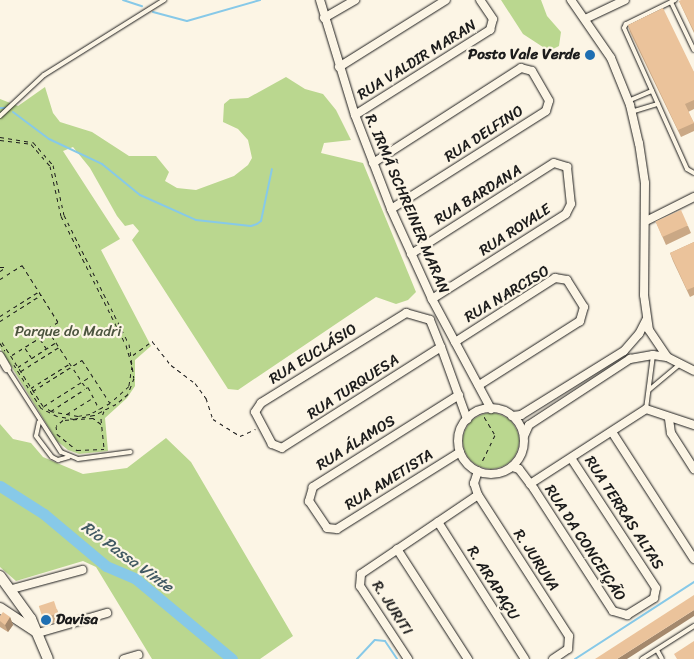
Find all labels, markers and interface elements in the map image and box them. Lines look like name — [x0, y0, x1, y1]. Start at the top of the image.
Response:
street label: RUA VALDIR MARAN — [356, 17, 478, 103]
place label: Posto Vale Verde — [470, 46, 580, 64]
marker: Posto Vale Verde — [584, 49, 596, 61]
street label: RUA DELFINO — [442, 102, 526, 166]
street label: R. IRMÃ SCHREINER MARAN — [361, 111, 453, 297]
street label: RUA BARDANA — [431, 161, 525, 229]
street label: RUA ROYALE — [476, 200, 554, 260]
street label: RUA NARCISO — [462, 262, 552, 326]
street label: RUA EUCLÁSIO — [266, 320, 360, 388]
park label: Parque do Madri — [15, 323, 121, 341]
street label: RUA TURQUESA — [303, 350, 403, 424]
street label: RUA ÁLAMOS — [313, 412, 399, 474]
street label: RUA AMETISTA — [342, 446, 436, 514]
street label: RUA TERRAS ALTAS — [581, 454, 667, 572]
street label: RUA DA CONCEIÇÃO — [541, 481, 629, 605]
water label: Rio Passa Vinte — [77, 517, 177, 597]
street label: R. JURUVA — [509, 525, 563, 595]
street label: R. ARAPAÇU — [463, 543, 523, 623]
street label: R. JURITI — [368, 578, 416, 638]
place label: Davisa — [56, 611, 98, 629]
marker: Davisa — [40, 614, 52, 626]

